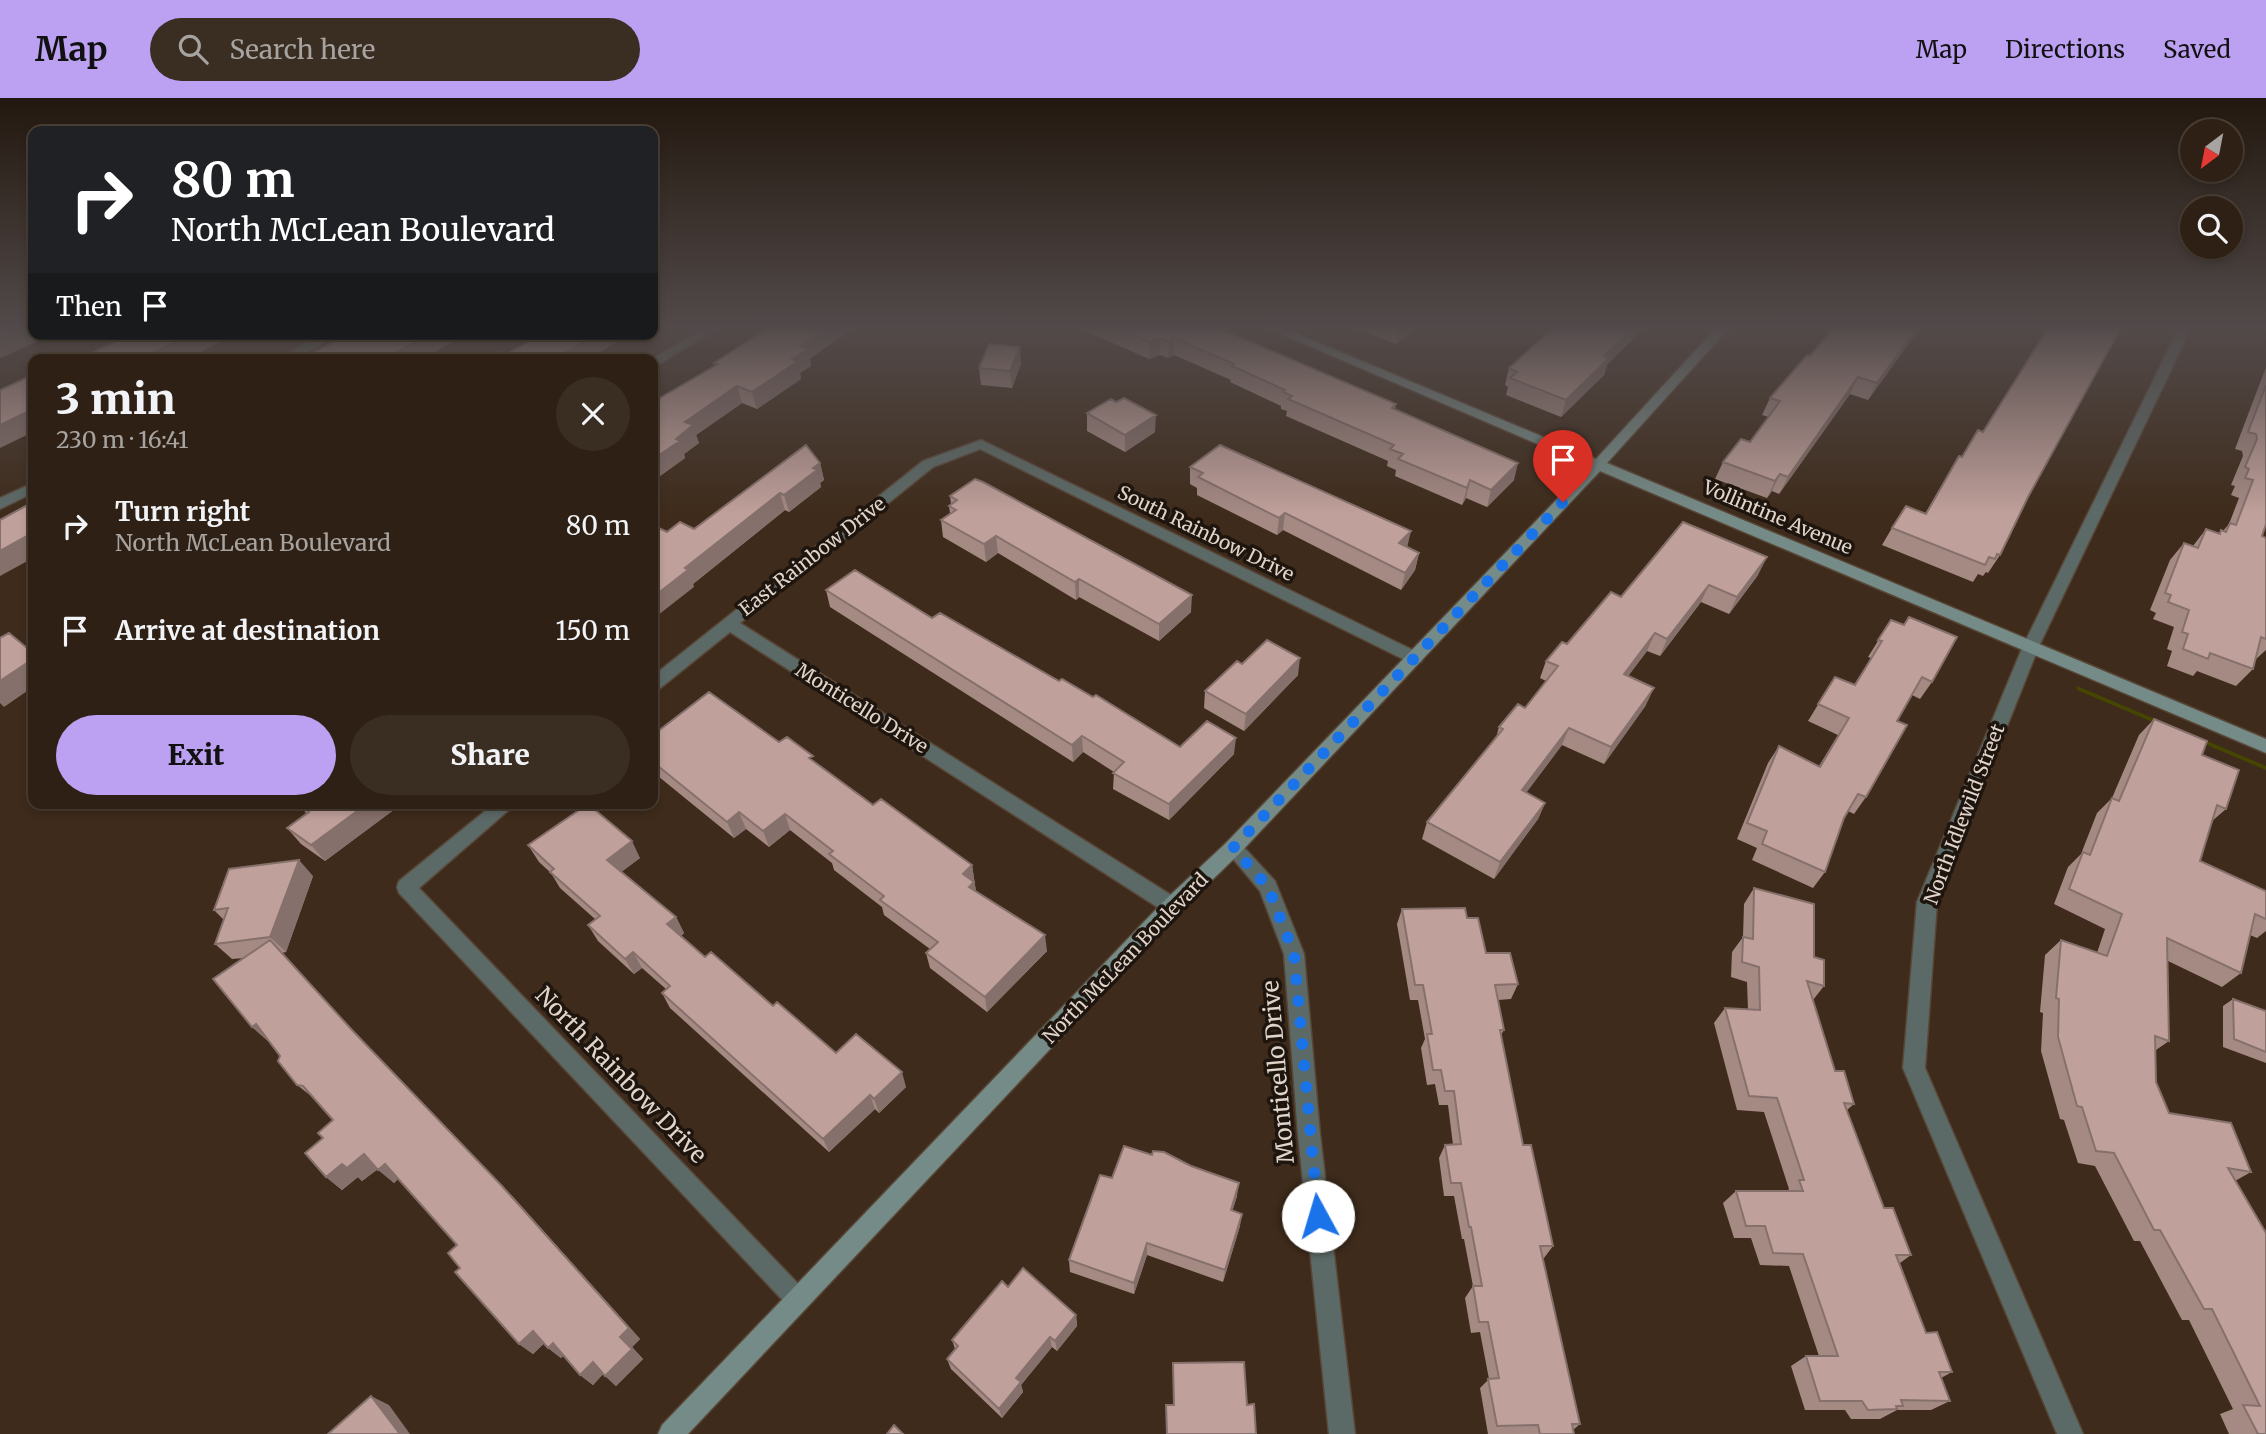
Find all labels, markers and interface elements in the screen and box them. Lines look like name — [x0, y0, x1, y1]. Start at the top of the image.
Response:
search box — [150, 18, 640, 81]
text: Map — [35, 29, 108, 70]
icon: search — [174, 30, 212, 68]
text: Search here — [230, 33, 375, 66]
text: Map — [1916, 34, 1967, 65]
text: Directions — [2005, 34, 2125, 65]
text: Saved — [2163, 34, 2231, 65]
north arrow — [2180, 119, 2244, 182]
map controls — [2180, 119, 2243, 259]
text: 80 m — [171, 149, 294, 210]
icon: right — [56, 154, 147, 245]
button: search — [2180, 196, 2243, 259]
text: North McLean Boulevard — [171, 210, 555, 250]
icon: arrive — [136, 287, 174, 325]
text: Then — [56, 290, 122, 323]
text: 3 min — [56, 373, 176, 425]
button: close — [556, 377, 630, 451]
text: 230 m · 16:41 — [56, 425, 188, 454]
pin — [1533, 430, 1593, 502]
icon: arrive — [1544, 441, 1582, 479]
street label: Vollintine Avenue — [1699, 474, 1856, 559]
street label: South Rainbow Drive — [1114, 480, 1298, 586]
street label: East Rainbow Drive — [734, 491, 890, 621]
text: Turn right — [115, 495, 250, 528]
icon: right — [56, 507, 94, 545]
text: 80 m — [566, 509, 630, 542]
text: North McLean Boulevard — [115, 528, 391, 557]
icon: arrive — [56, 612, 94, 650]
text: Arrive at destination — [115, 614, 380, 647]
text: 150 m — [556, 614, 630, 647]
street label: Monticello Drive — [791, 658, 933, 758]
button: Exit — [56, 715, 336, 795]
button: Share — [350, 715, 630, 795]
street label: North Idlewild Street — [1919, 720, 2010, 908]
street label: North McLean Boulevard — [1037, 868, 1213, 1048]
street label: Monticello Drive — [1255, 979, 1300, 1165]
street label: North Rainbow Drive — [530, 980, 713, 1169]
position arrow — [1281, 1179, 1355, 1253]

